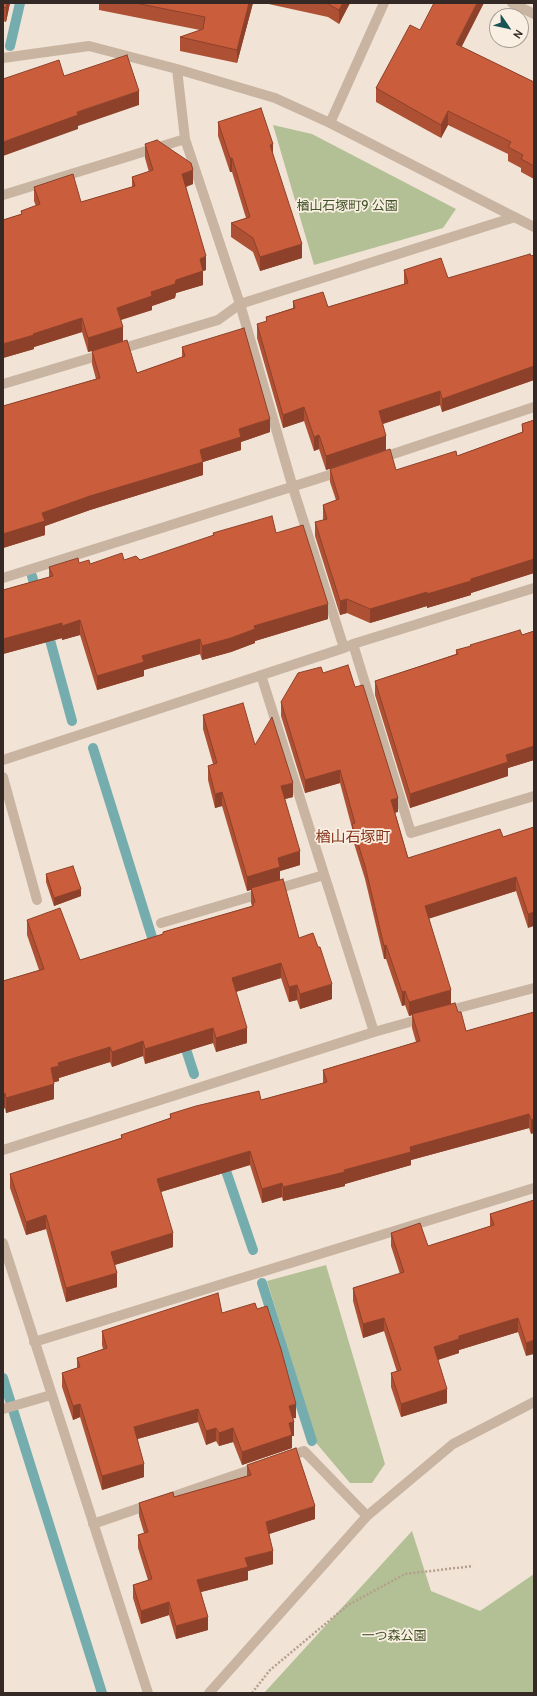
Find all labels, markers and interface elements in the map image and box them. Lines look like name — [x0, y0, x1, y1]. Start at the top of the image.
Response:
north arrow — [489, 8, 529, 48]
text: N — [510, 27, 526, 41]
park label: 楢山石塚町9 公園 — [296, 198, 398, 214]
district label: 楢山石塚町 — [316, 829, 390, 847]
park label: 一つ森公園 — [362, 1628, 426, 1644]

